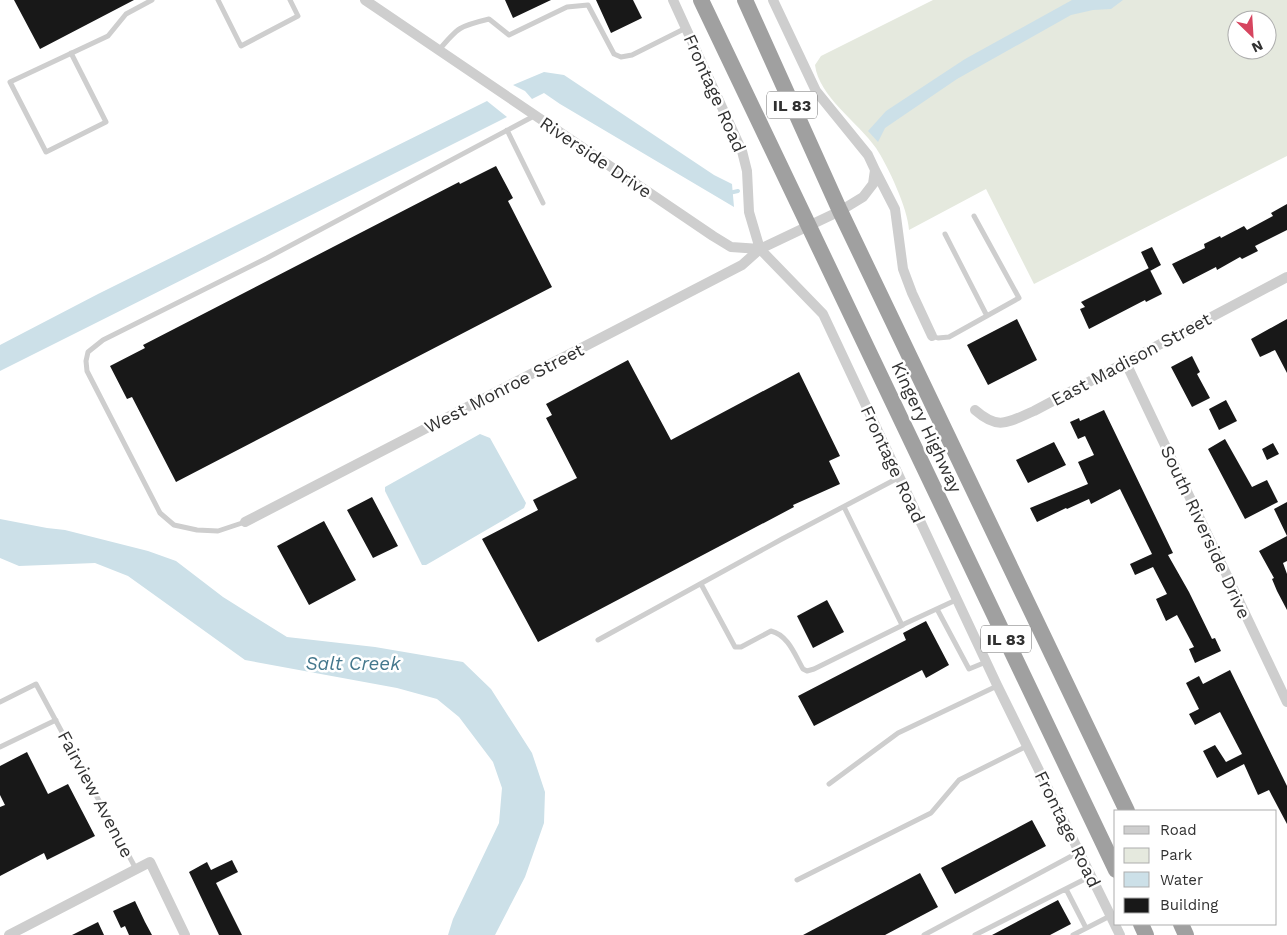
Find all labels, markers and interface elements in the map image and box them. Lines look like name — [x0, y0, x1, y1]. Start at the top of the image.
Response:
north arrow — [1227, 10, 1277, 60]
street label: Frontage Road — [680, 31, 750, 155]
text: N — [1249, 37, 1266, 56]
road number: IL 83 — [767, 92, 817, 118]
street label: Riverside Drive — [536, 112, 656, 202]
street label: East Madison Street — [1047, 308, 1215, 410]
street label: West Monroe Street — [421, 338, 588, 437]
street label: Kingery Highway — [887, 358, 967, 497]
street label: Frontage Road — [857, 402, 929, 526]
street label: South Riverside Drive — [1157, 442, 1255, 622]
road number: IL 83 — [981, 626, 1031, 652]
water label: Salt Creek — [305, 652, 401, 675]
street label: Fairview Avenue — [54, 727, 138, 861]
street label: Frontage Road — [1031, 767, 1105, 891]
legend — [1114, 810, 1277, 925]
text: Road — [1160, 821, 1197, 839]
text: Park — [1160, 846, 1193, 864]
text: Water — [1160, 871, 1203, 889]
text: Building — [1160, 896, 1218, 914]

